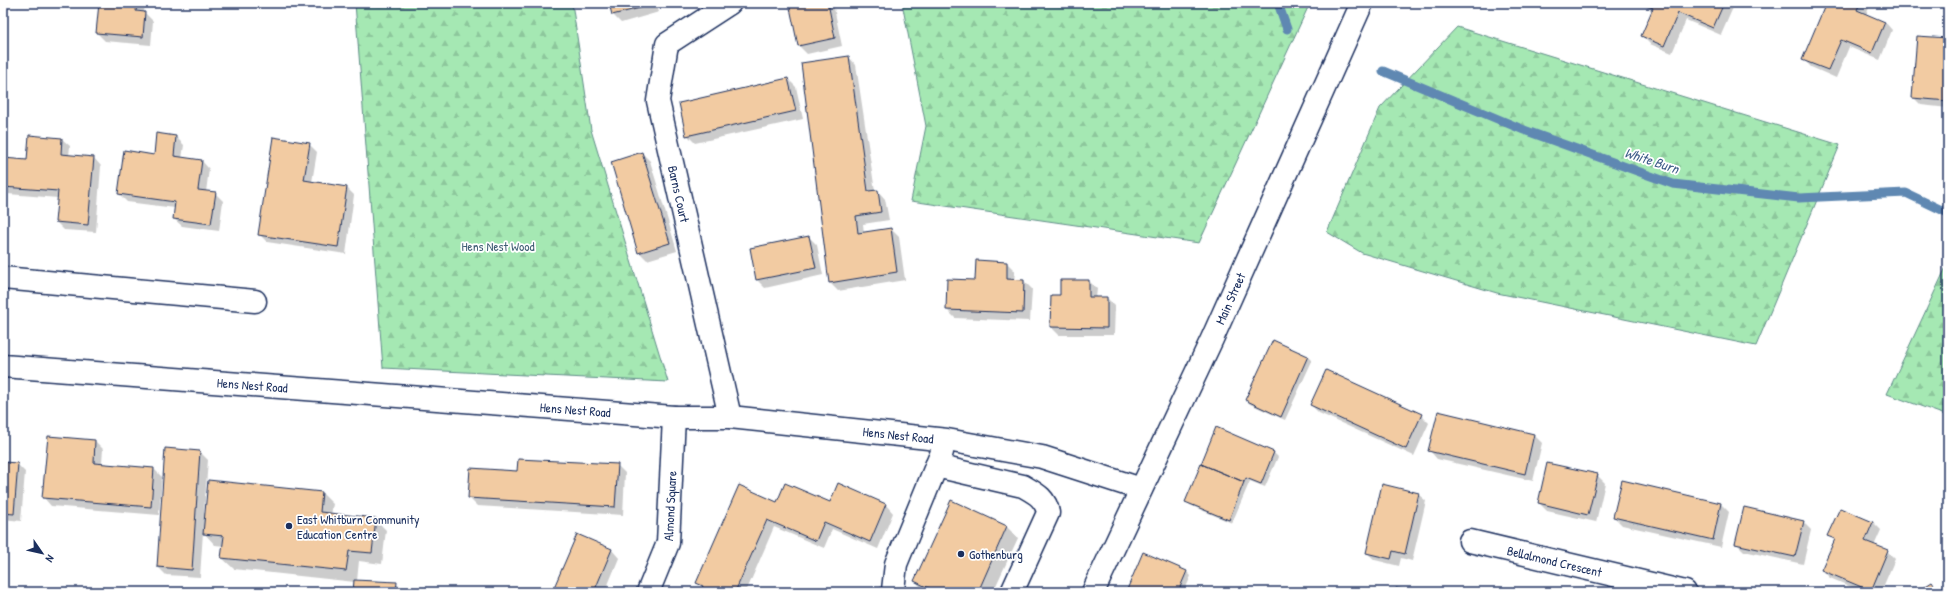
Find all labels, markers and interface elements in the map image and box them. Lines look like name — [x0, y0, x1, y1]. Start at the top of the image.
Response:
water label: White Burn — [1623, 142, 1683, 178]
street label: Barns Court — [664, 164, 694, 225]
park label: Hens Nest Wood — [461, 237, 535, 255]
street label: Main Street — [1211, 269, 1250, 327]
street label: Hens Nest Road — [216, 373, 288, 397]
street label: Hens Nest Road — [539, 398, 611, 421]
street label: Hens Nest Road — [862, 422, 934, 448]
street label: Almond Square — [659, 470, 680, 542]
place label: East Whitburn Community Education Centre — [297, 510, 420, 543]
marker: East Whitburn Community Education Centre — [284, 521, 294, 531]
north arrow — [22, 533, 62, 573]
street label: Bellalmond Crescent — [1505, 541, 1604, 581]
place label: Gothenburg — [969, 545, 1023, 563]
marker: Gothenburg — [956, 549, 966, 559]
text: N — [43, 552, 58, 565]

